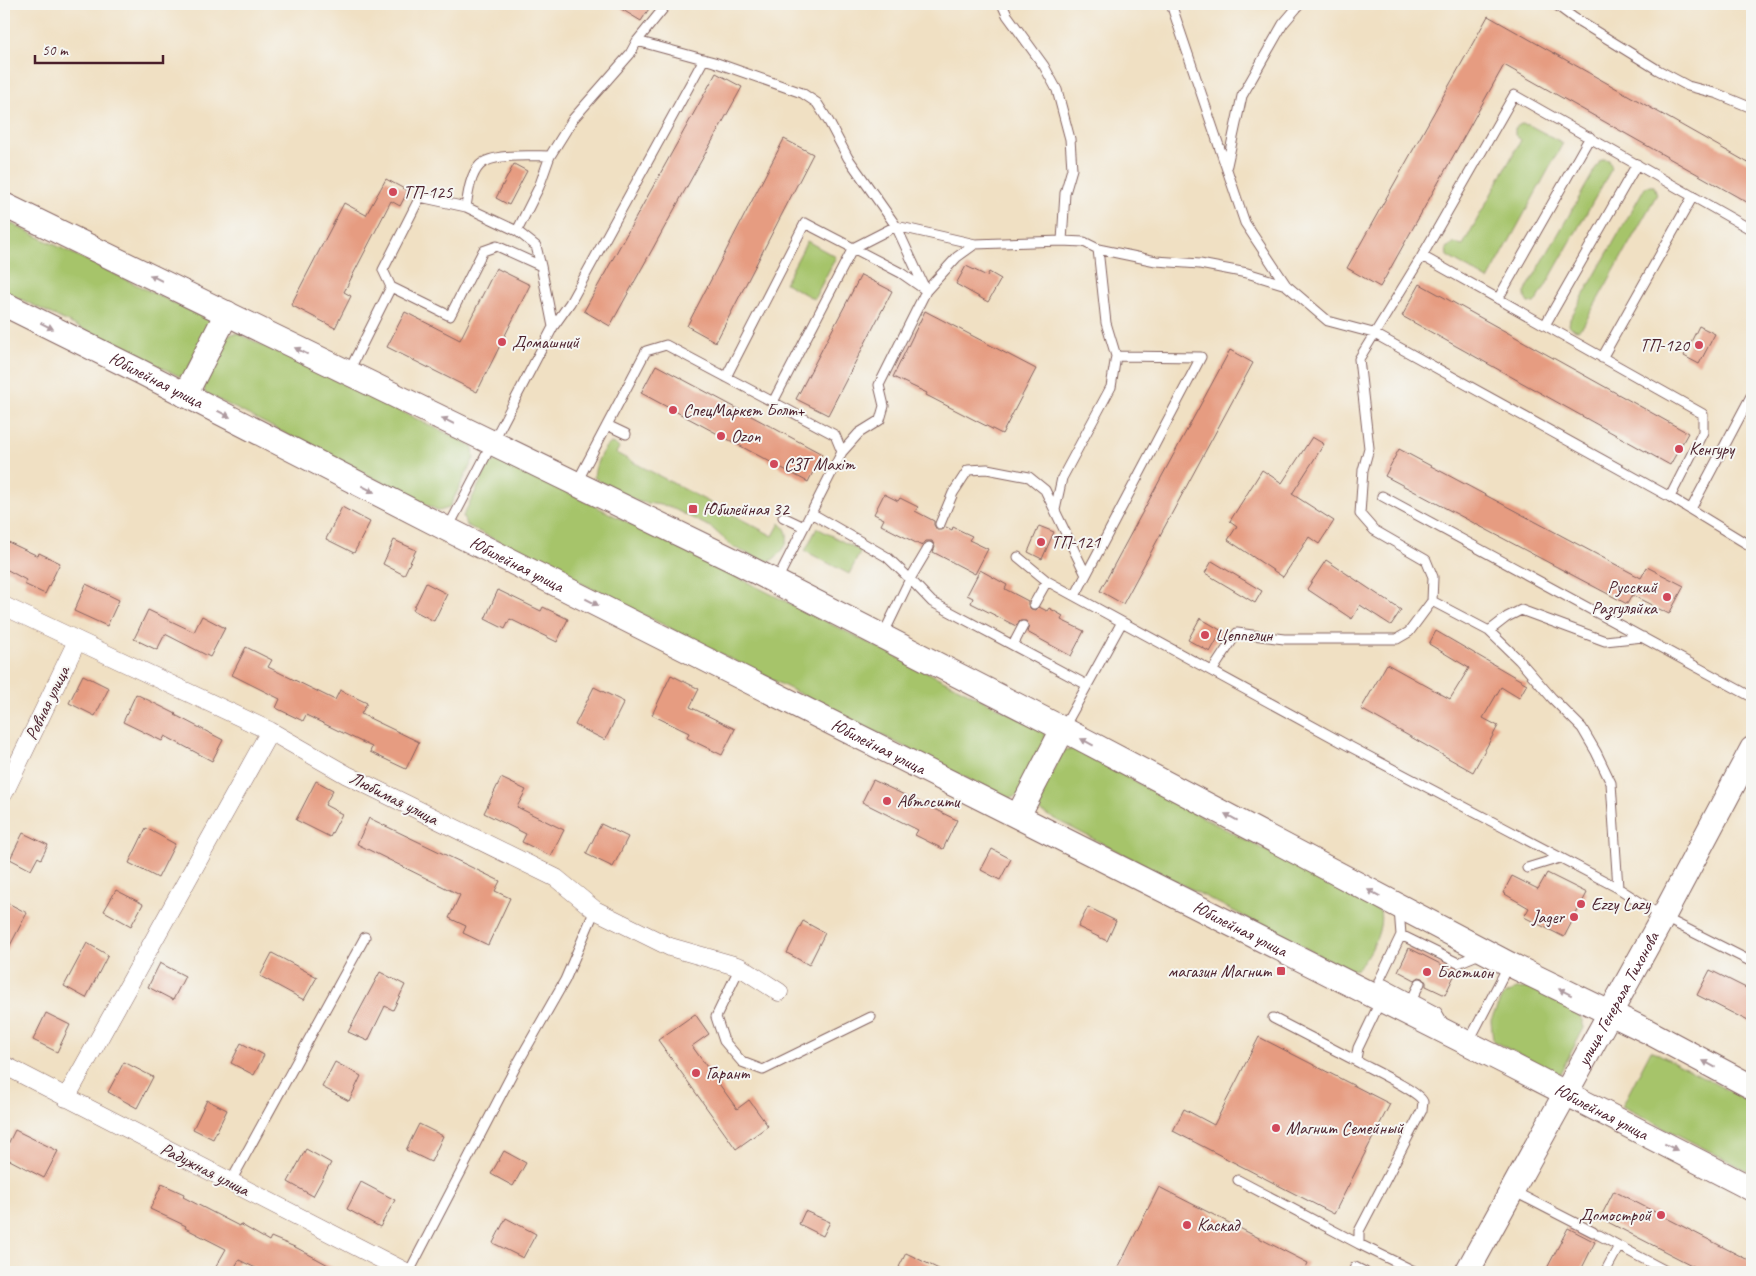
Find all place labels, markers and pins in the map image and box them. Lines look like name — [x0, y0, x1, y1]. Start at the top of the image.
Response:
place label: ТП-125 — [403, 181, 453, 203]
marker: ТП-125 — [387, 186, 399, 198]
place label: Домашний — [512, 331, 580, 353]
place label: ТП-120 — [1640, 334, 1691, 356]
marker: Домашний — [496, 336, 508, 348]
marker: ТП-120 — [1693, 339, 1705, 351]
place label: СпецМаркет Болт+ — [683, 399, 805, 421]
marker: СпецМаркет Болт+ — [667, 404, 679, 416]
place label: Ozon — [731, 425, 761, 447]
marker: Ozon — [715, 430, 727, 442]
place label: Кенгуру — [1689, 438, 1736, 460]
marker: Кенгуру — [1673, 443, 1685, 455]
place label: СЗТ Maxim — [784, 453, 856, 475]
marker: СЗТ Maxim — [768, 458, 780, 470]
place label: Юбилейная 32 — [703, 498, 791, 520]
marker: Юбилейная 32 — [687, 503, 699, 515]
place label: ТП-121 — [1051, 531, 1101, 553]
marker: ТП-121 — [1035, 536, 1047, 548]
place label: Русский Разгуляйка — [1591, 576, 1658, 620]
marker: Русский Разгуляйка — [1661, 591, 1673, 603]
place label: Цеппелин — [1215, 624, 1274, 646]
marker: Цеппелин — [1199, 629, 1211, 641]
place label: Автосити — [897, 790, 961, 812]
marker: Автосити — [881, 795, 893, 807]
place label: Ezzy Lazy — [1591, 893, 1652, 915]
marker: Ezzy Lazy — [1575, 898, 1587, 910]
place label: Jager — [1531, 906, 1566, 928]
marker: Jager — [1568, 911, 1580, 923]
place label: магазин Магнит — [1168, 960, 1273, 982]
place label: Бастион — [1437, 961, 1495, 983]
marker: магазин Магнит — [1275, 965, 1287, 977]
marker: Бастион — [1421, 966, 1433, 978]
place label: Гарант — [706, 1062, 750, 1084]
marker: Гарант — [690, 1067, 702, 1079]
place label: Магнит Семейный — [1286, 1117, 1405, 1139]
marker: Магнит Семейный — [1270, 1122, 1282, 1134]
place label: Домострой — [1579, 1204, 1652, 1226]
marker: Домострой — [1655, 1209, 1667, 1221]
place label: Каскад — [1197, 1214, 1241, 1236]
marker: Каскад — [1181, 1219, 1193, 1231]

